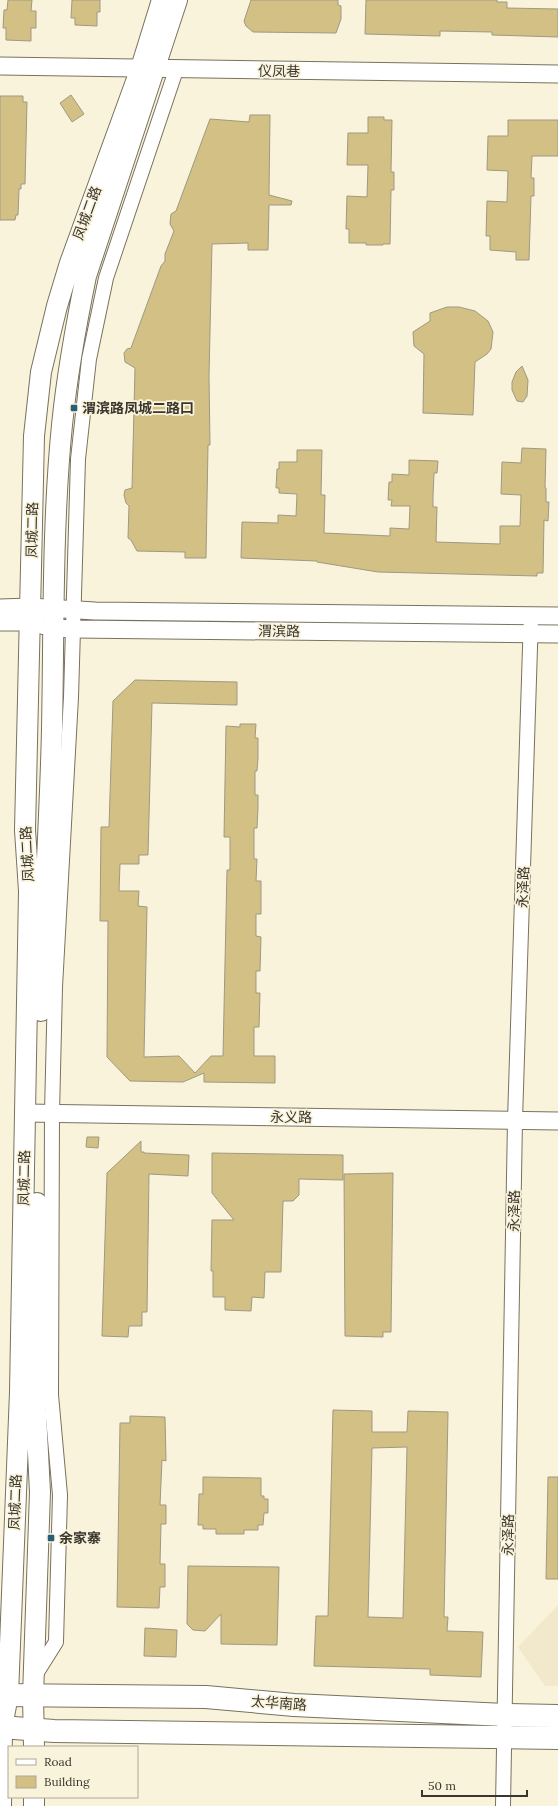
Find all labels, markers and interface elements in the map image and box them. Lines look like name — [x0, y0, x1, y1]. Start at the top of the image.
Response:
street label: 仪凤巷 — [258, 62, 300, 80]
street label: 凤城二路 — [69, 184, 105, 242]
place label: 渭滨路凤城二路口 — [82, 399, 194, 417]
marker: 渭滨路凤城二路口 — [69, 403, 79, 413]
street label: 凤城二路 — [23, 502, 41, 558]
street label: 渭滨路 — [258, 622, 300, 640]
street label: 凤城二路 — [17, 826, 37, 882]
street label: 永泽路 — [513, 866, 533, 908]
street label: 永义路 — [270, 1108, 312, 1126]
street label: 凤城二路 — [15, 1150, 33, 1206]
street label: 永泽路 — [505, 1190, 523, 1232]
street label: 凤城二路 — [5, 1474, 25, 1530]
street label: 永泽路 — [499, 1514, 517, 1556]
place label: 余家寨 — [59, 1529, 101, 1547]
marker: 余家寨 — [46, 1533, 56, 1543]
street label: 太华南路 — [250, 1692, 308, 1714]
legend — [8, 1746, 138, 1798]
text: Road — [44, 1754, 72, 1769]
scale bar — [422, 1772, 527, 1798]
text: Building — [44, 1774, 90, 1789]
text: 50 m — [428, 1778, 456, 1793]

